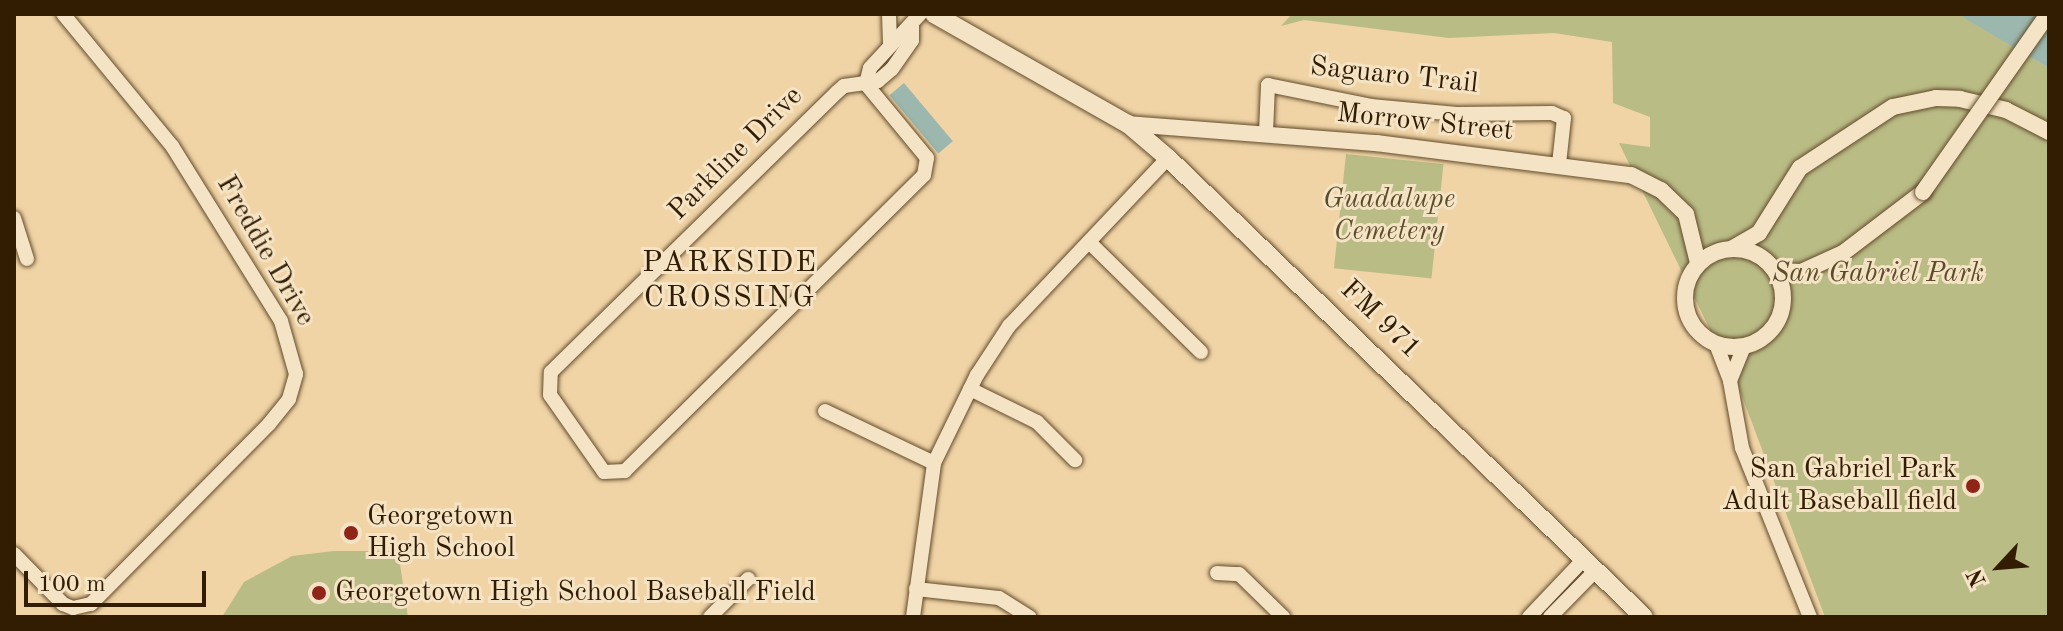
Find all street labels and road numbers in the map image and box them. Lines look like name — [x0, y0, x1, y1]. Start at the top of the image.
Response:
street label: Saguaro Trail — [1308, 50, 1480, 102]
street label: Parkline Drive — [662, 80, 810, 228]
street label: Morrow Street — [1335, 97, 1515, 149]
street label: Freddie Drive — [208, 170, 322, 332]
street label: FM 971 — [1333, 274, 1427, 366]

